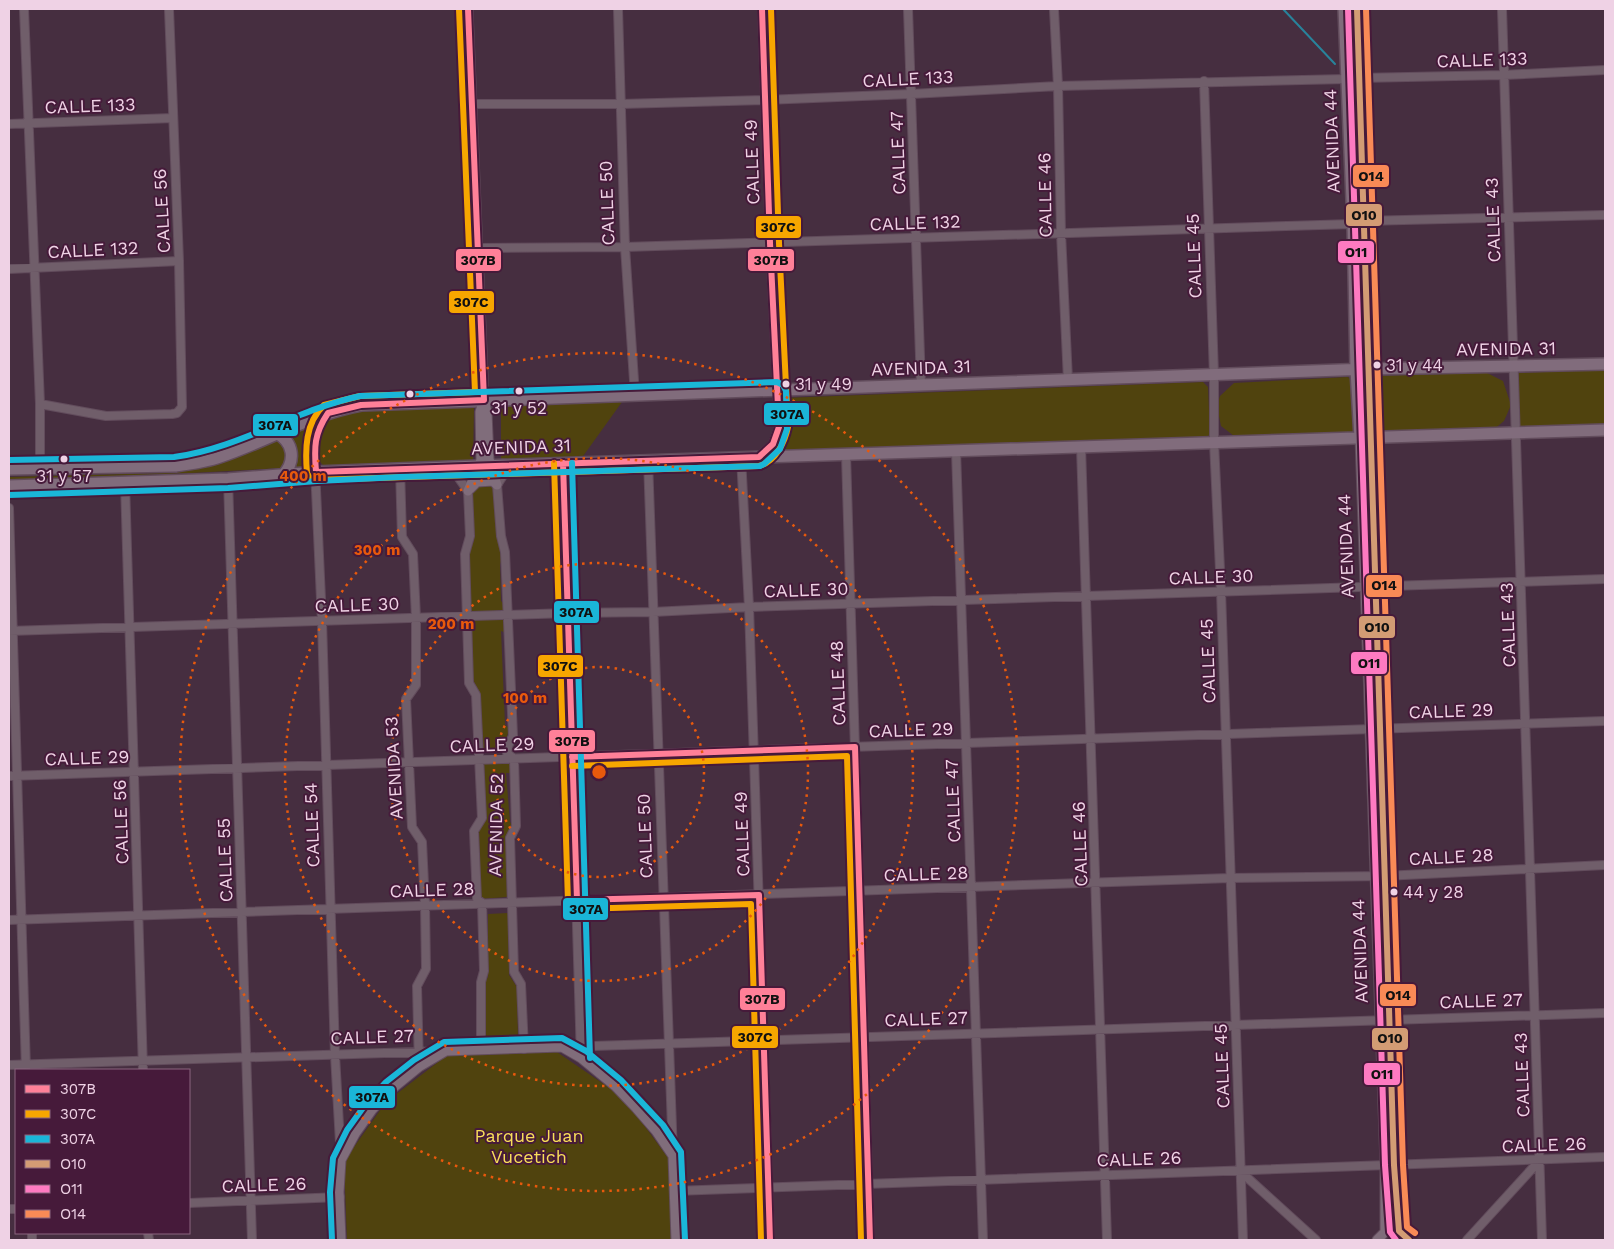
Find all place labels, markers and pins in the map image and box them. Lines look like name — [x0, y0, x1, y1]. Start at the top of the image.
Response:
place label: 31 y 44 — [1386, 355, 1443, 375]
marker: 31 y 44 — [1372, 360, 1382, 370]
place label: 31 y 49 — [795, 374, 852, 394]
marker: 31 y 49 — [781, 379, 791, 389]
marker: 31 y 52 — [514, 386, 524, 396]
unlabelled marker — [405, 389, 415, 399]
place label: 31 y 52 — [491, 398, 547, 418]
marker: 31 y 57 — [59, 454, 69, 464]
place label: 31 y 57 — [36, 466, 92, 486]
centre of rings — [590, 763, 608, 781]
place label: 44 y 28 — [1403, 882, 1464, 902]
marker: 44 y 28 — [1389, 887, 1399, 897]

